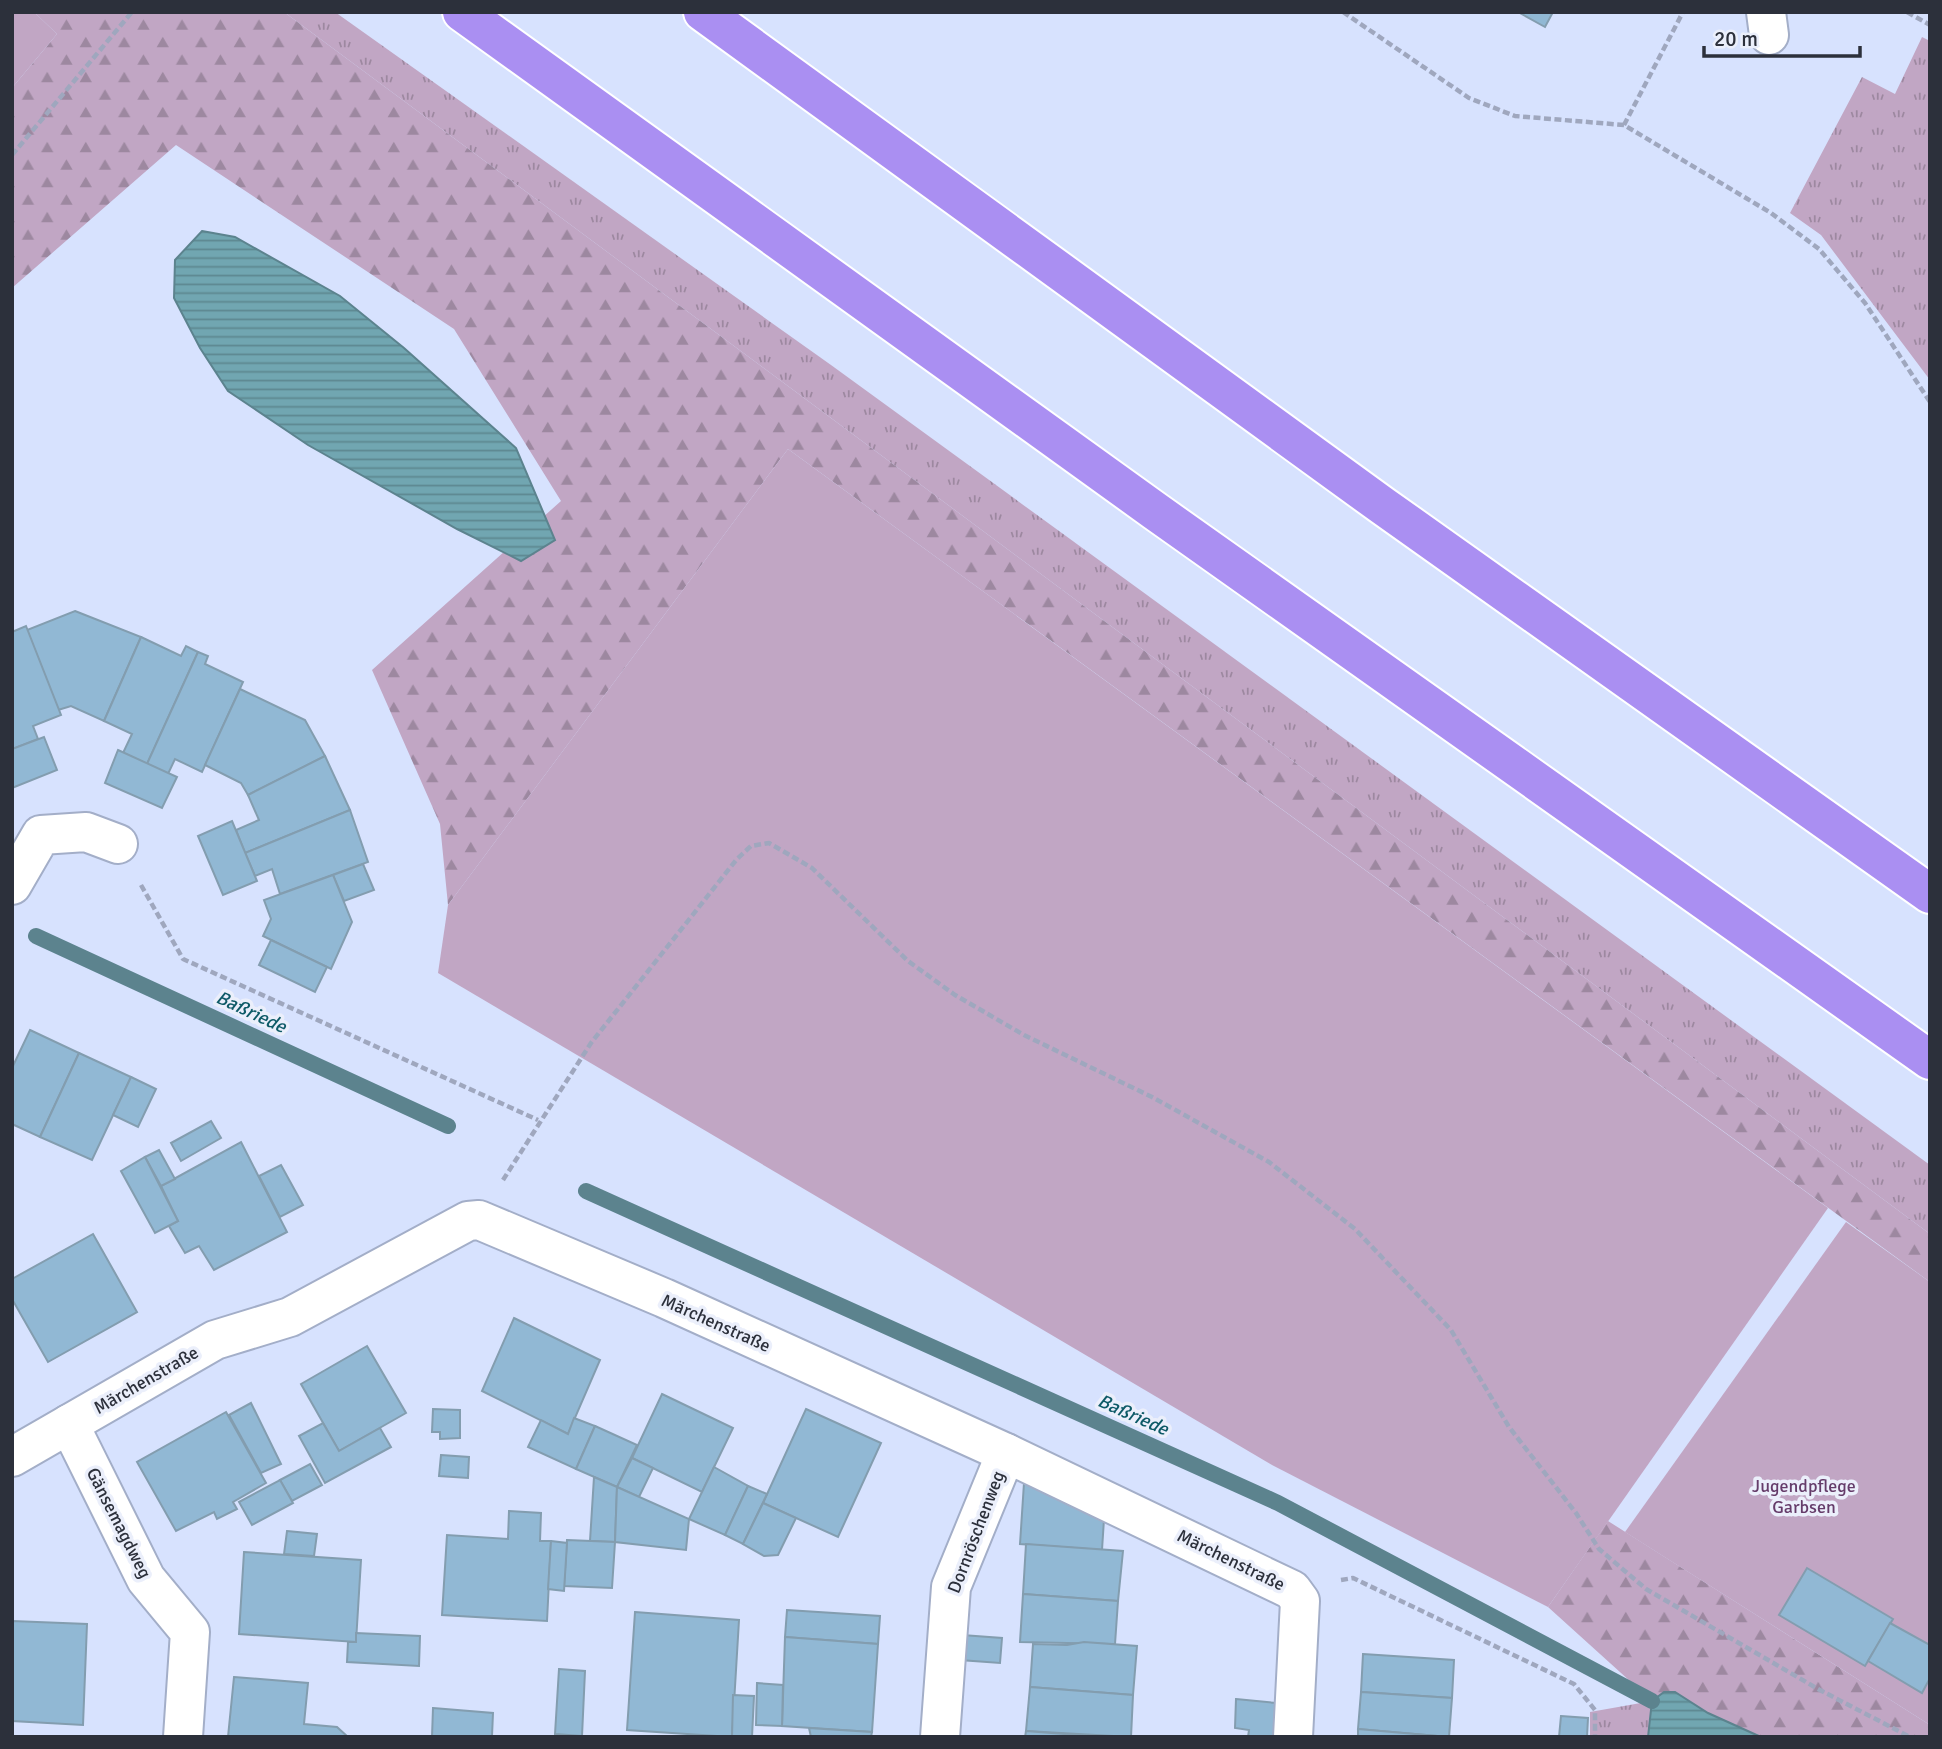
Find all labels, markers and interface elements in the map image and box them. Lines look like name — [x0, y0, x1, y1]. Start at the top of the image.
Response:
scale bar — [1704, 14, 1860, 58]
text: 20 m — [1714, 26, 1758, 52]
water label: Baßriede — [212, 985, 291, 1039]
street label: Märchenstraße — [658, 1289, 774, 1357]
street label: Märchenstraße — [90, 1341, 202, 1419]
water label: Baßriede — [1094, 1389, 1173, 1442]
street label: Gänsemagdweg — [82, 1464, 156, 1582]
street label: Dornröschenweg — [943, 1468, 1009, 1596]
park label: Jugendpflege Garbsen — [1752, 1475, 1856, 1518]
street label: Märchenstraße — [1174, 1524, 1288, 1596]

